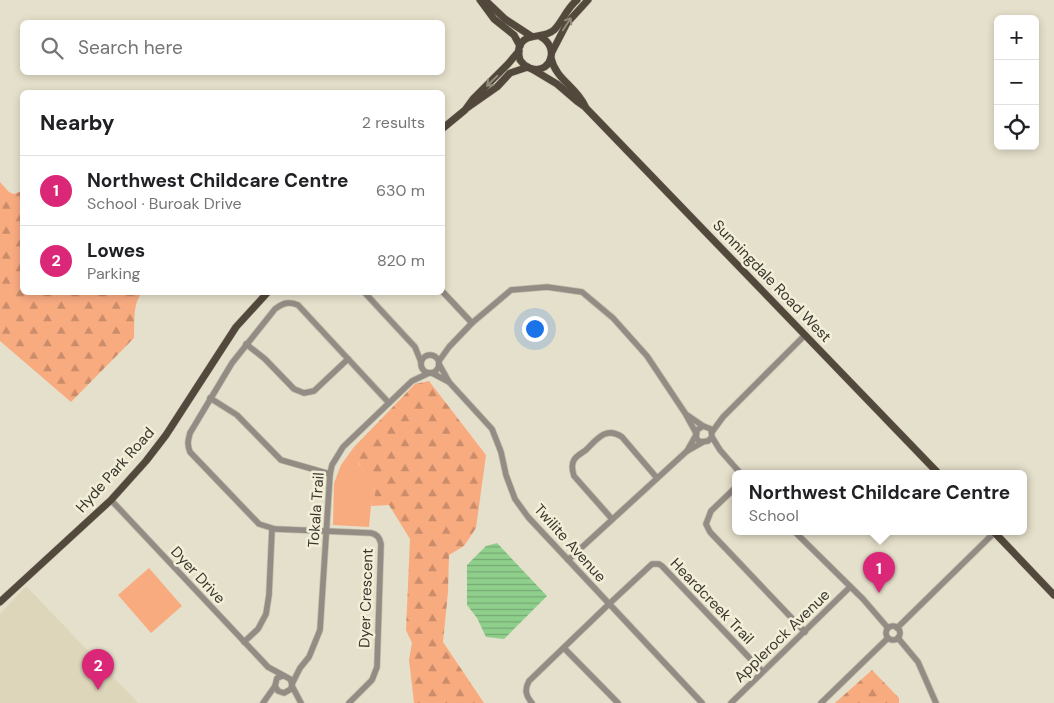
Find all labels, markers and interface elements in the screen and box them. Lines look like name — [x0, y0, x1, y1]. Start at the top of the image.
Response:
map controls — [994, 15, 1039, 150]
button: + — [994, 15, 1039, 60]
one-way arrow — [562, 17, 572, 31]
search box — [20, 20, 445, 75]
icon: search — [38, 34, 66, 62]
text: Search here — [78, 35, 183, 60]
button: − — [994, 60, 1039, 105]
one-way arrow — [486, 75, 498, 87]
button: locate — [994, 105, 1039, 150]
text: Nearby — [40, 109, 114, 137]
text: 2 results — [362, 112, 425, 133]
text: Northwest Childcare Centre — [87, 168, 349, 193]
text: 1 — [53, 180, 59, 201]
text: 630 m — [376, 180, 425, 201]
text: School · Buroak Drive — [87, 193, 242, 214]
street label: Sunningdale Road West — [708, 216, 836, 346]
text: Lowes — [87, 238, 145, 263]
text: 2 — [51, 250, 61, 271]
text: 820 m — [377, 250, 425, 271]
text: Parking — [87, 263, 141, 284]
your location — [522, 316, 548, 342]
street label: Hyde Park Road — [71, 423, 159, 517]
popup — [732, 470, 1027, 535]
street label: Tokala Trail — [303, 472, 329, 548]
text: Northwest Childcare Centre — [749, 480, 1010, 505]
street label: Twilite Avenue — [530, 500, 610, 586]
text: School — [749, 505, 799, 526]
street label: Dyer Drive — [166, 542, 230, 608]
street label: Dyer Crescent — [354, 548, 378, 648]
pin: 1 — [863, 552, 895, 593]
street label: Heardcreek Trail — [666, 554, 758, 648]
street label: Applerock Avenue — [730, 585, 834, 687]
pin: 2 — [82, 649, 114, 690]

